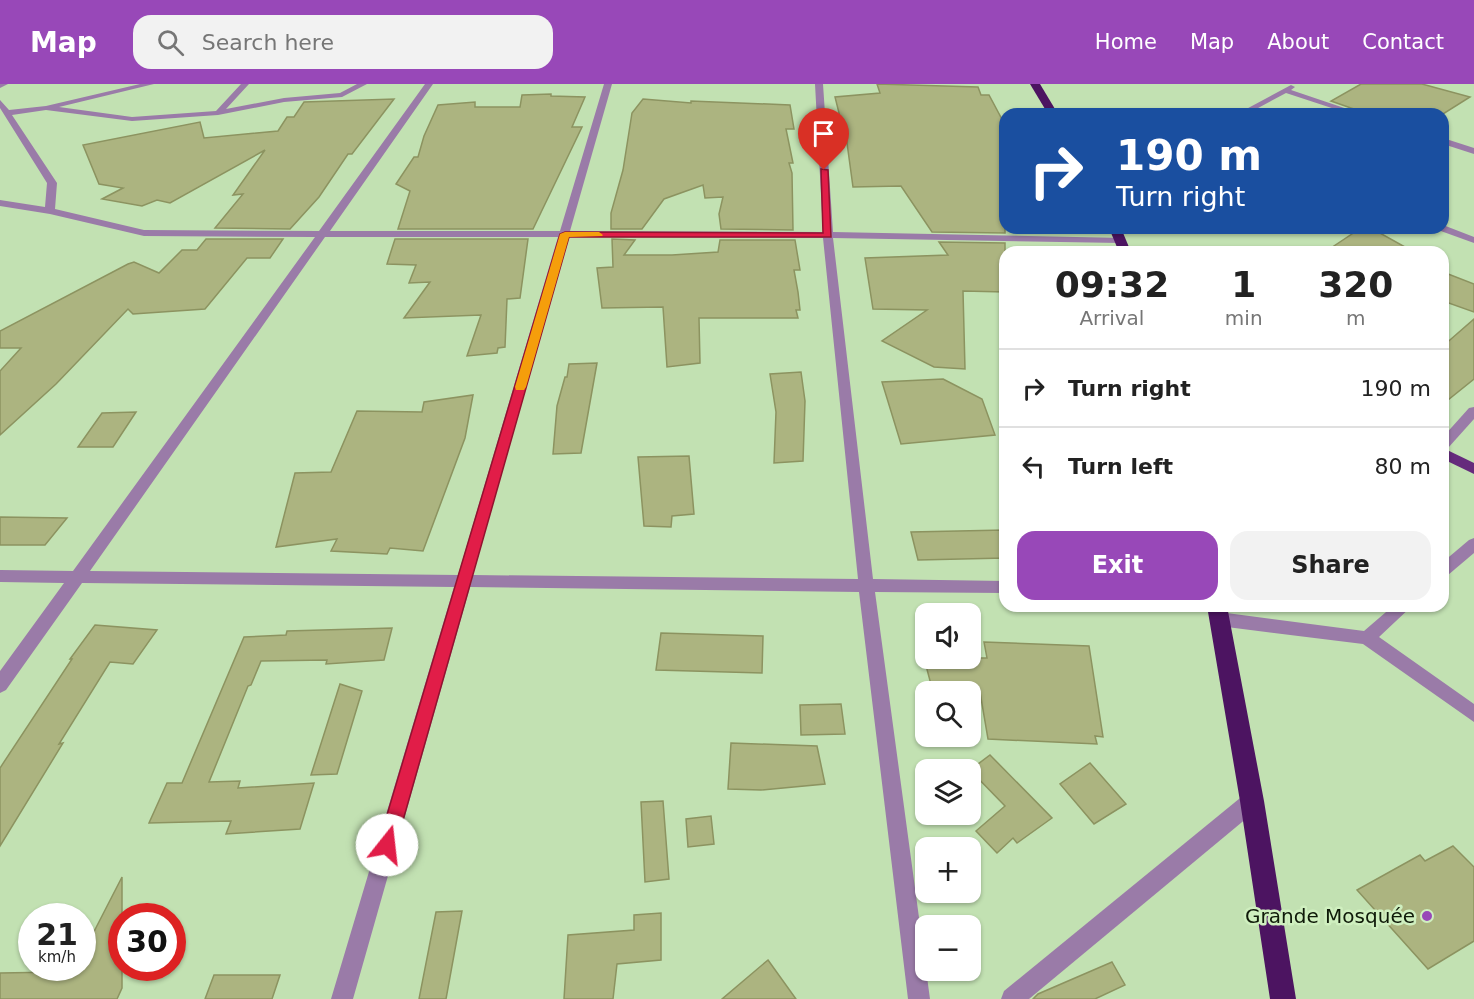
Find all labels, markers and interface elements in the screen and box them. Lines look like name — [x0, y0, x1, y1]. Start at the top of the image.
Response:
search box — [133, 15, 553, 69]
text: Map — [30, 26, 97, 59]
icon: search — [154, 26, 187, 59]
text: Search here — [202, 30, 334, 55]
text: Home — [1095, 30, 1157, 54]
text: Map — [1190, 30, 1234, 54]
text: About — [1267, 30, 1329, 54]
text: Contact — [1362, 30, 1444, 54]
pin — [798, 108, 849, 170]
icon: arrive — [807, 117, 840, 150]
text: 190 m — [1116, 131, 1262, 180]
icon: right — [1017, 132, 1095, 210]
text: Turn right — [1116, 181, 1245, 212]
text: 09:32 — [1055, 264, 1169, 305]
text: 1 — [1231, 264, 1256, 305]
text: 320 — [1318, 264, 1393, 305]
text: Arrival — [1079, 306, 1144, 330]
text: min — [1225, 306, 1263, 330]
text: m — [1346, 306, 1366, 330]
icon: right — [1017, 372, 1050, 405]
text: Turn right — [1068, 376, 1191, 401]
text: 190 m — [1361, 376, 1431, 401]
icon: left — [1017, 450, 1050, 483]
text: Turn left — [1068, 454, 1173, 479]
text: 80 m — [1375, 454, 1431, 479]
button: Exit — [1017, 531, 1218, 600]
button: Share — [1230, 531, 1431, 600]
map controls — [915, 603, 981, 981]
button: sound — [915, 603, 981, 669]
button: search — [915, 681, 981, 747]
button: layers — [915, 759, 981, 825]
position arrow — [355, 813, 419, 877]
button: + — [915, 837, 981, 903]
speed limit sign: 30 — [108, 903, 186, 981]
place label: Grande Mosquée — [1245, 904, 1415, 928]
marker: Grande Mosquée — [1420, 909, 1434, 923]
button: − — [915, 915, 981, 981]
text: 21 — [36, 917, 78, 952]
text: km/h — [38, 948, 76, 966]

